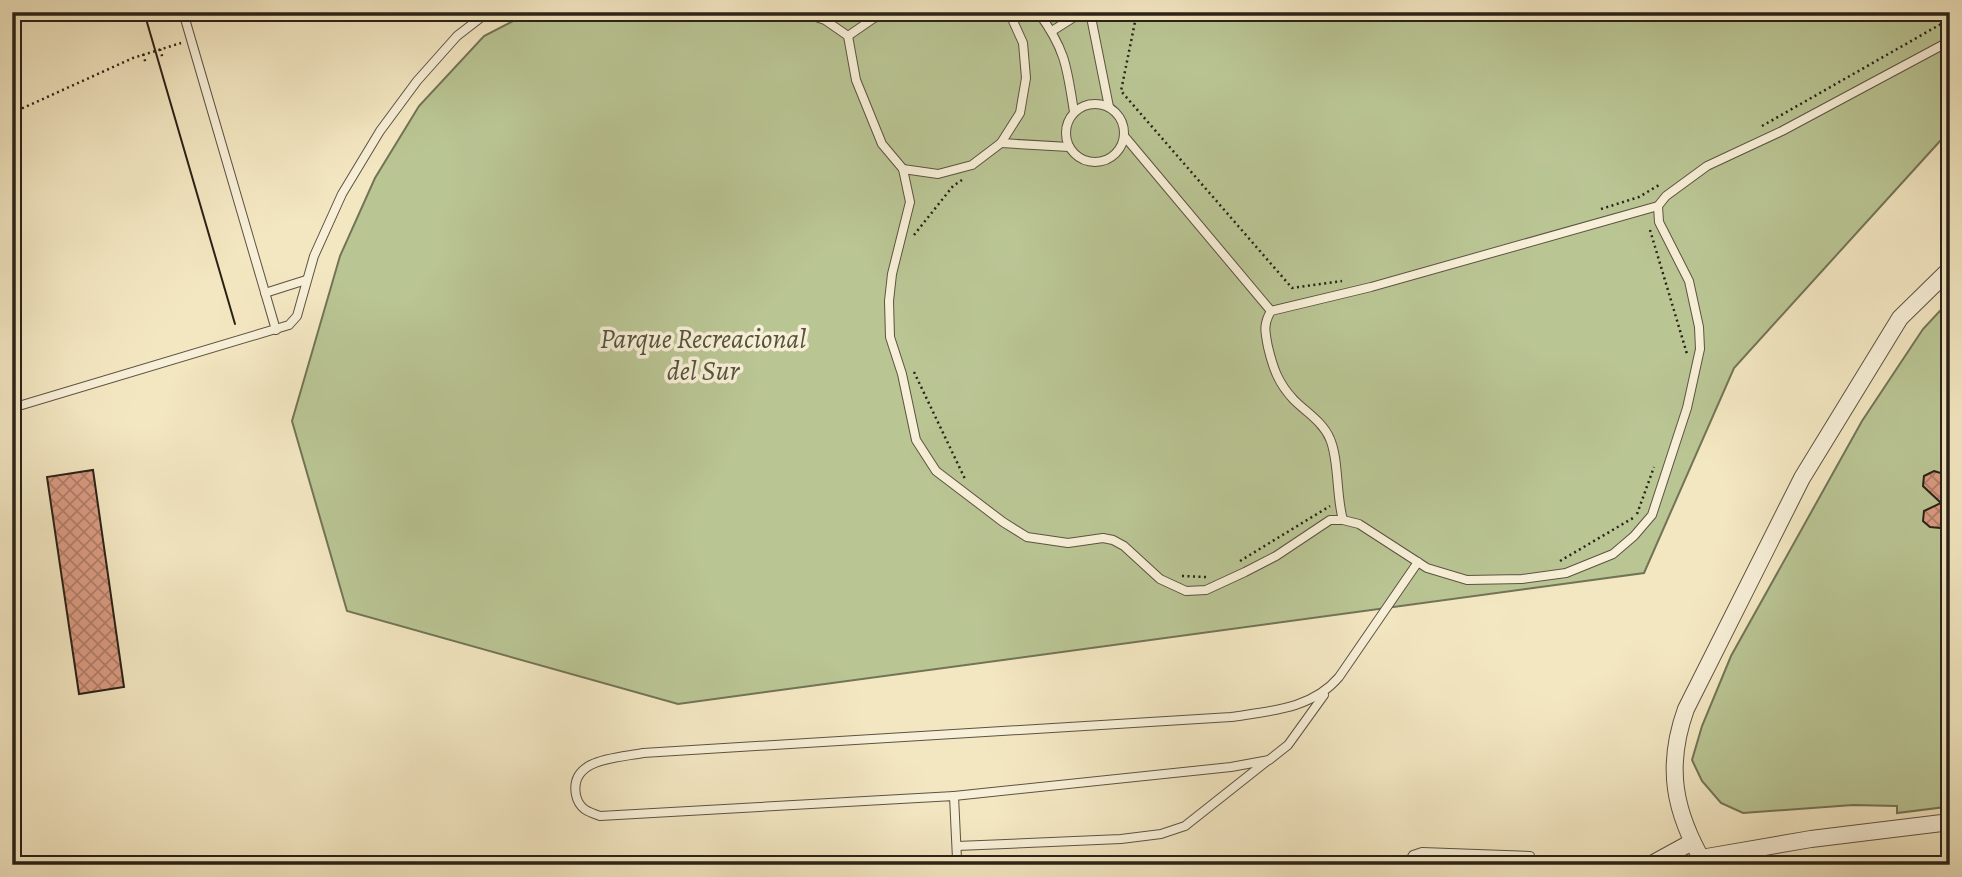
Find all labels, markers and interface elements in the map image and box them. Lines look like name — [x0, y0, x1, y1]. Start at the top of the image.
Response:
park label: Parque Recreacional del Sur — [600, 320, 806, 390]

